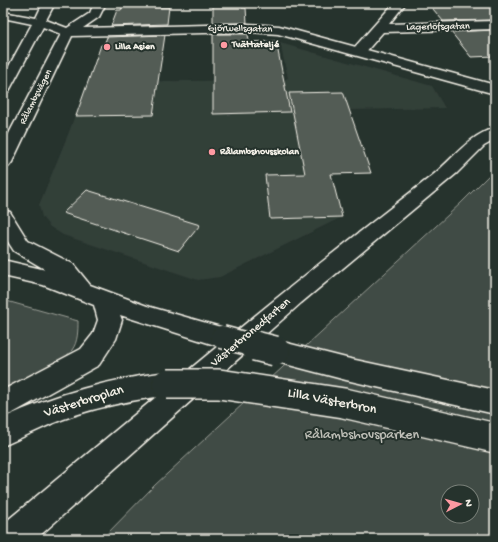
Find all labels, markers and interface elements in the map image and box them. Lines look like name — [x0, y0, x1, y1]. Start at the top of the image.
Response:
street label: Lagerlöfsgatan — [406, 20, 470, 34]
street label: Gjörwellsgatan — [208, 22, 273, 36]
place label: Tvättateljé — [231, 39, 280, 51]
marker: Tvättateljé — [219, 40, 229, 50]
place label: Lilla Asien — [115, 41, 155, 53]
marker: Lilla Asien — [102, 42, 112, 52]
street label: Rålambsvägen — [17, 67, 55, 127]
place label: Rålambshovsskolan — [219, 146, 299, 158]
marker: Rålambshovsskolan — [207, 147, 217, 157]
street label: Västerbronedfarten — [207, 295, 294, 371]
street label: Västerbroplan — [41, 382, 126, 422]
street label: Lilla Västerbron — [286, 385, 378, 419]
park label: Rålambshovsparken — [305, 427, 419, 444]
north arrow — [440, 484, 480, 524]
text: N — [462, 499, 474, 507]

